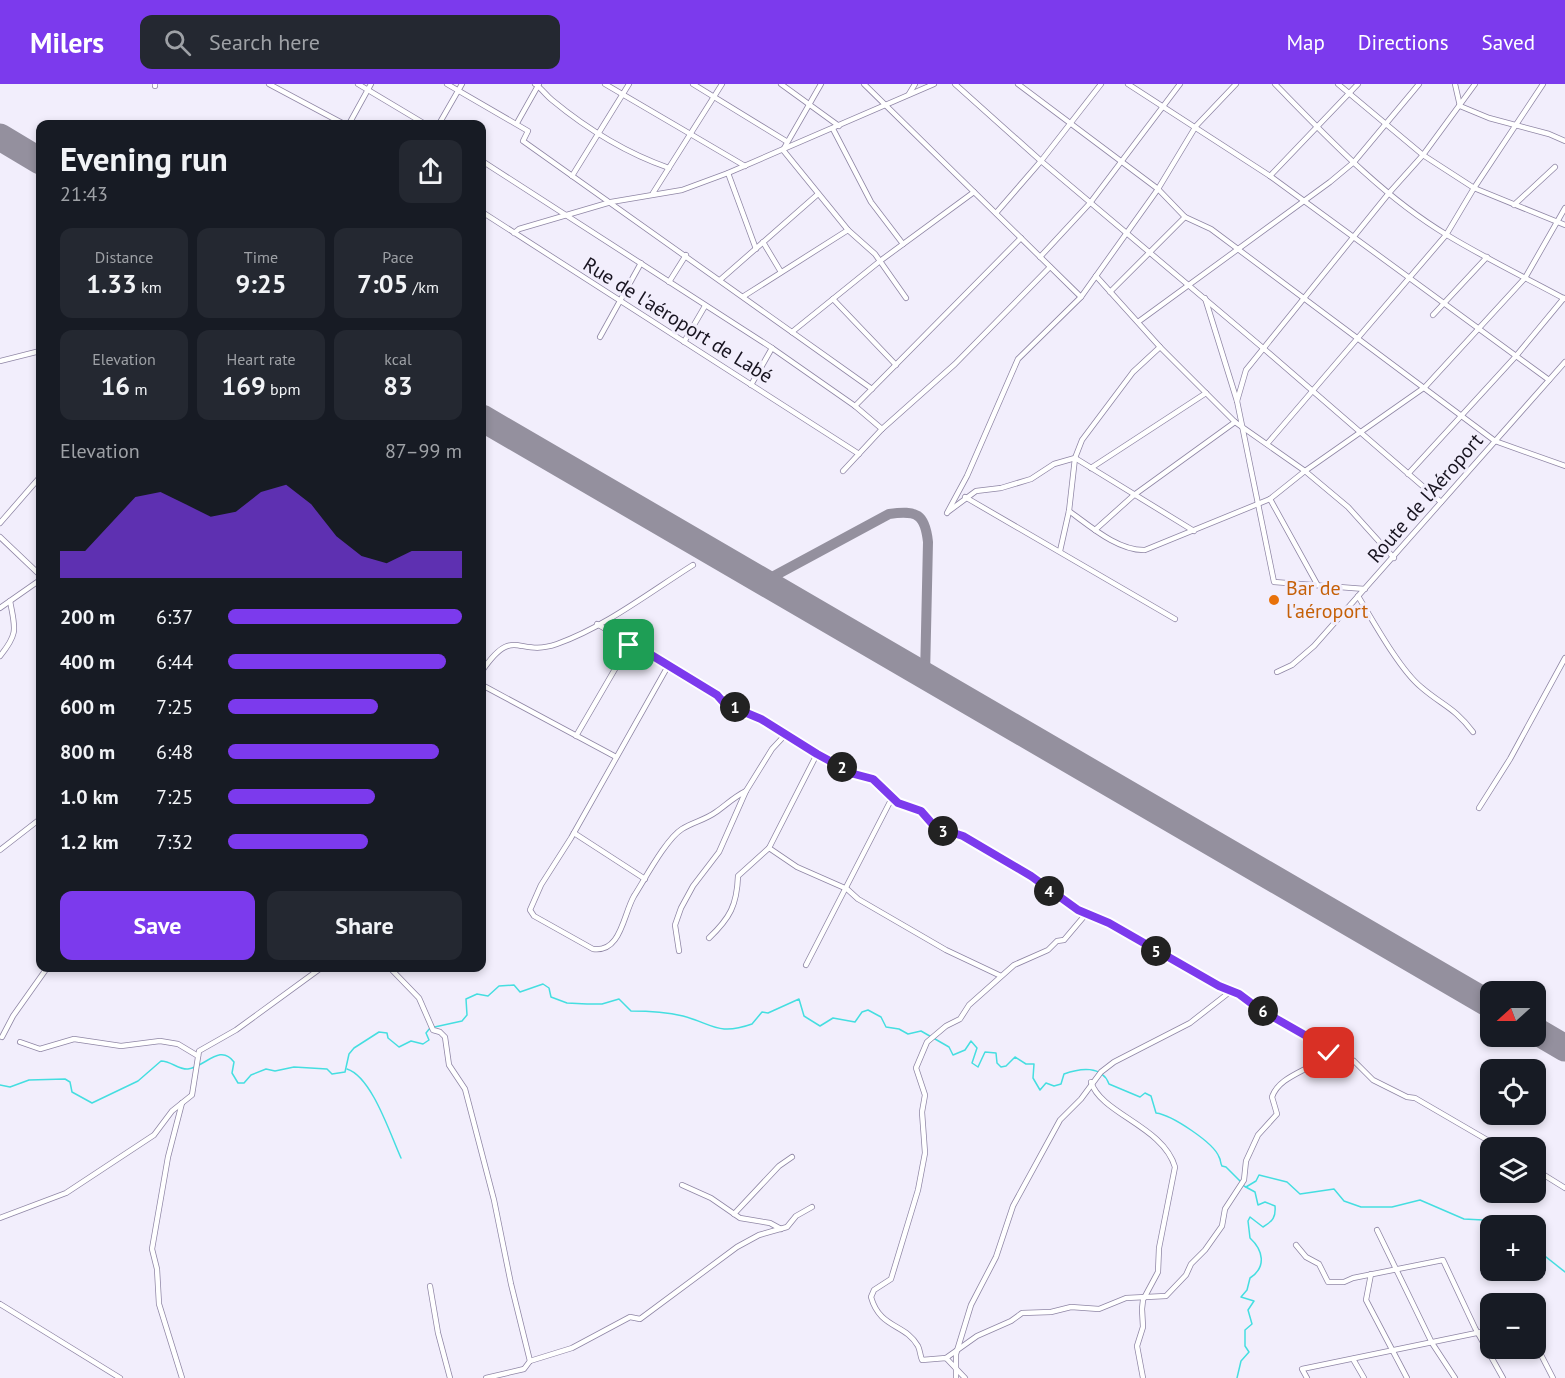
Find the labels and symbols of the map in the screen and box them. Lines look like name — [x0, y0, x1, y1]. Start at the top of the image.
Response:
street label: Rue de l'aéroport de Labé — [578, 251, 778, 389]
street label: Route de l'Aéroport — [1362, 428, 1489, 568]
place label: Bar de l'aéroport — [1286, 575, 1368, 624]
marker: Bar de l'aéroport — [1267, 593, 1281, 607]
pin — [603, 619, 654, 670]
pin: 1 — [720, 692, 750, 722]
pin: 2 — [827, 752, 857, 782]
pin: 3 — [928, 816, 958, 846]
pin: 4 — [1034, 876, 1064, 906]
pin: 5 — [1141, 936, 1171, 966]
north arrow — [1480, 981, 1546, 1047]
pin: 6 — [1248, 996, 1278, 1026]
pin — [1303, 1027, 1354, 1078]

